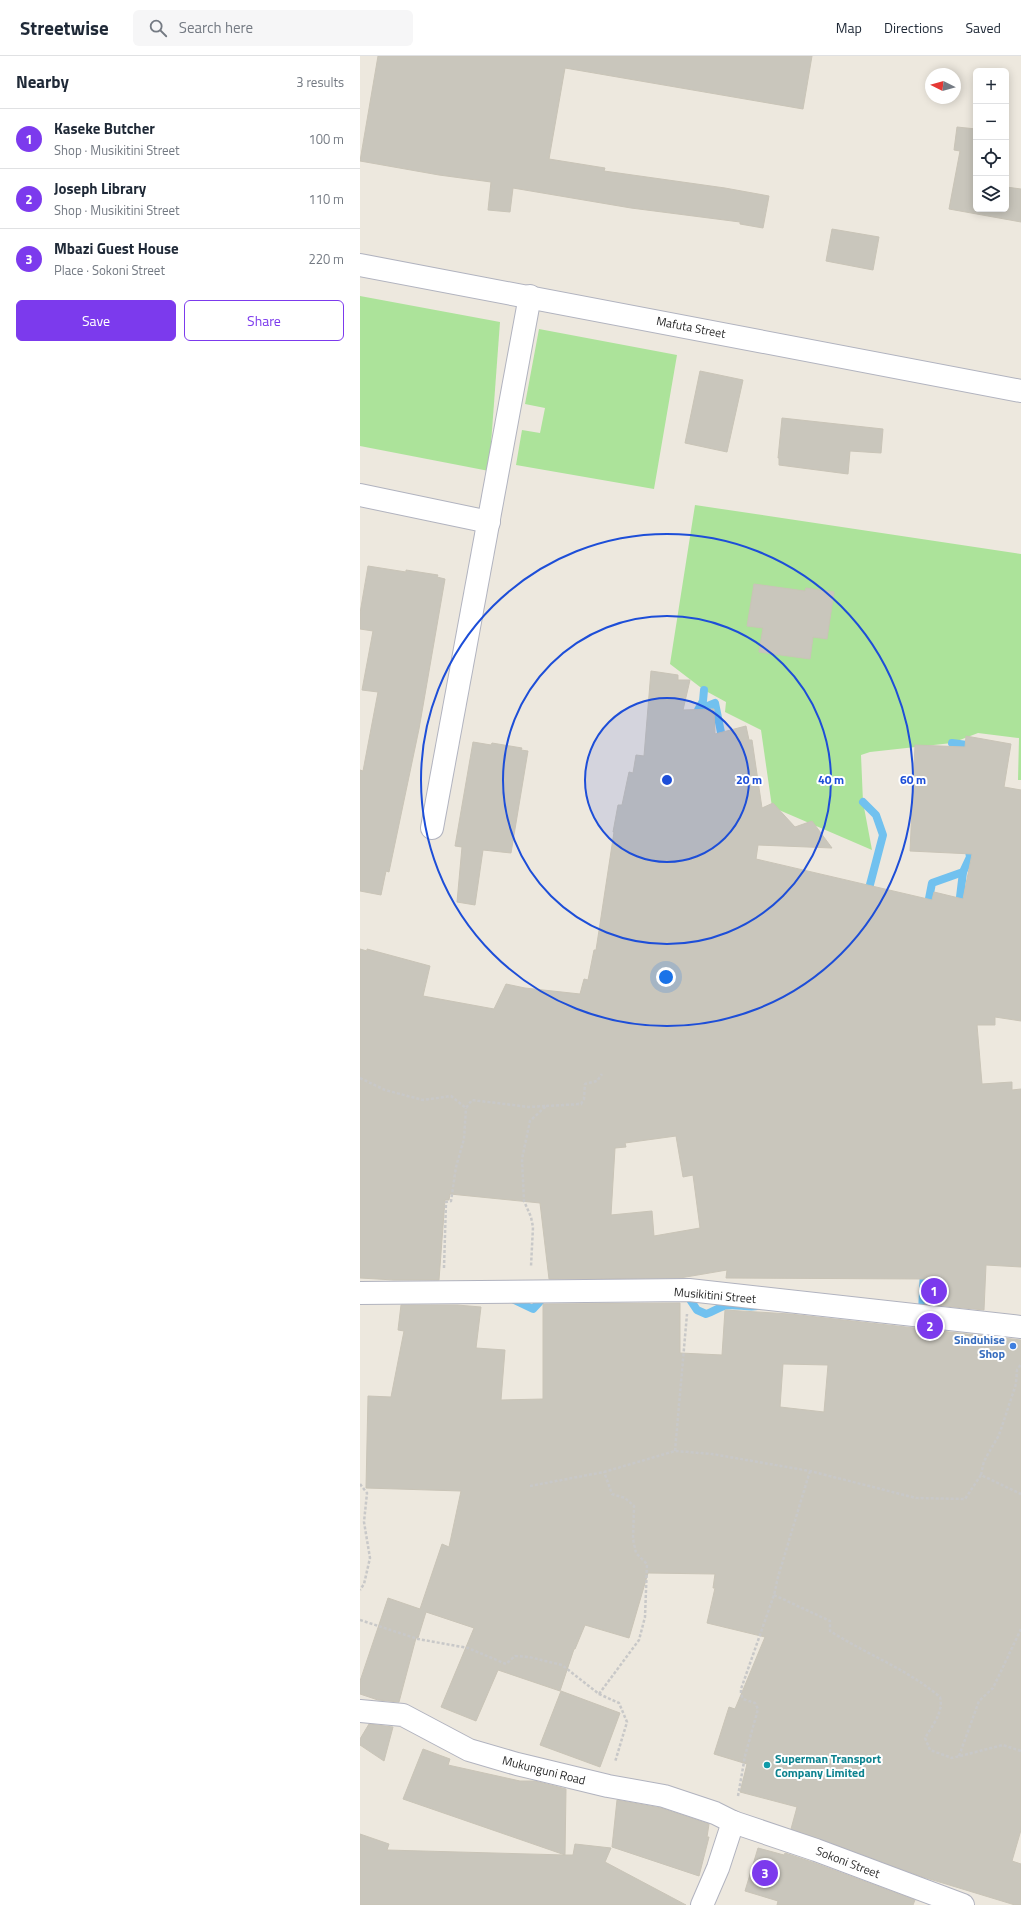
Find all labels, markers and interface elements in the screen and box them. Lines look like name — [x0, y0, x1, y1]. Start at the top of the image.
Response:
search box — [133, 10, 413, 46]
text: Streetwise — [20, 13, 109, 42]
text: Search here — [179, 16, 253, 39]
icon: search — [147, 17, 169, 39]
text: Map — [836, 17, 862, 38]
text: Directions — [884, 17, 943, 38]
text: Saved — [965, 17, 1001, 38]
north arrow — [925, 68, 961, 104]
map controls — [973, 68, 1009, 212]
button: + — [973, 68, 1009, 104]
text: Nearby — [16, 69, 69, 95]
text: 3 results — [296, 72, 344, 92]
button: − — [973, 104, 1009, 140]
text: Kaseke Butcher — [54, 117, 155, 140]
text: 1 — [25, 129, 33, 149]
text: 100 m — [308, 129, 344, 149]
text: Shop · Musikitini Street — [54, 140, 180, 160]
button: locate — [973, 140, 1009, 176]
button: layers — [973, 176, 1009, 212]
text: Joseph Library — [54, 177, 146, 200]
text: 2 — [25, 189, 33, 209]
text: 110 m — [308, 189, 344, 209]
text: Shop · Musikitini Street — [54, 200, 180, 220]
text: Mbazi Guest House — [54, 237, 179, 260]
text: 3 — [25, 249, 33, 269]
text: 220 m — [308, 249, 344, 269]
text: Place · Sokoni Street — [54, 260, 165, 280]
button: Save — [16, 300, 176, 341]
button: Share — [184, 300, 344, 341]
street label: Mafuta Street — [655, 311, 728, 343]
text: 20 m — [736, 770, 762, 789]
text: 40 m — [818, 770, 844, 789]
text: 60 m — [900, 770, 926, 789]
centre of rings — [660, 773, 674, 787]
your location — [656, 967, 676, 987]
pin: 1 — [921, 1276, 947, 1306]
street label: Musikitini Street — [673, 1282, 758, 1308]
pin: 2 — [917, 1311, 943, 1341]
place label: Sinduhise Shop — [954, 1330, 1005, 1363]
marker: Sinduhise Shop — [1008, 1341, 1018, 1351]
place label: Superman Transport Company Limited — [775, 1749, 882, 1782]
street label: Mukunguni Road — [500, 1750, 588, 1790]
marker: Superman Transport Company Limited — [762, 1760, 772, 1770]
street label: Sokoni Street — [813, 1841, 884, 1883]
pin: 3 — [752, 1858, 778, 1888]

